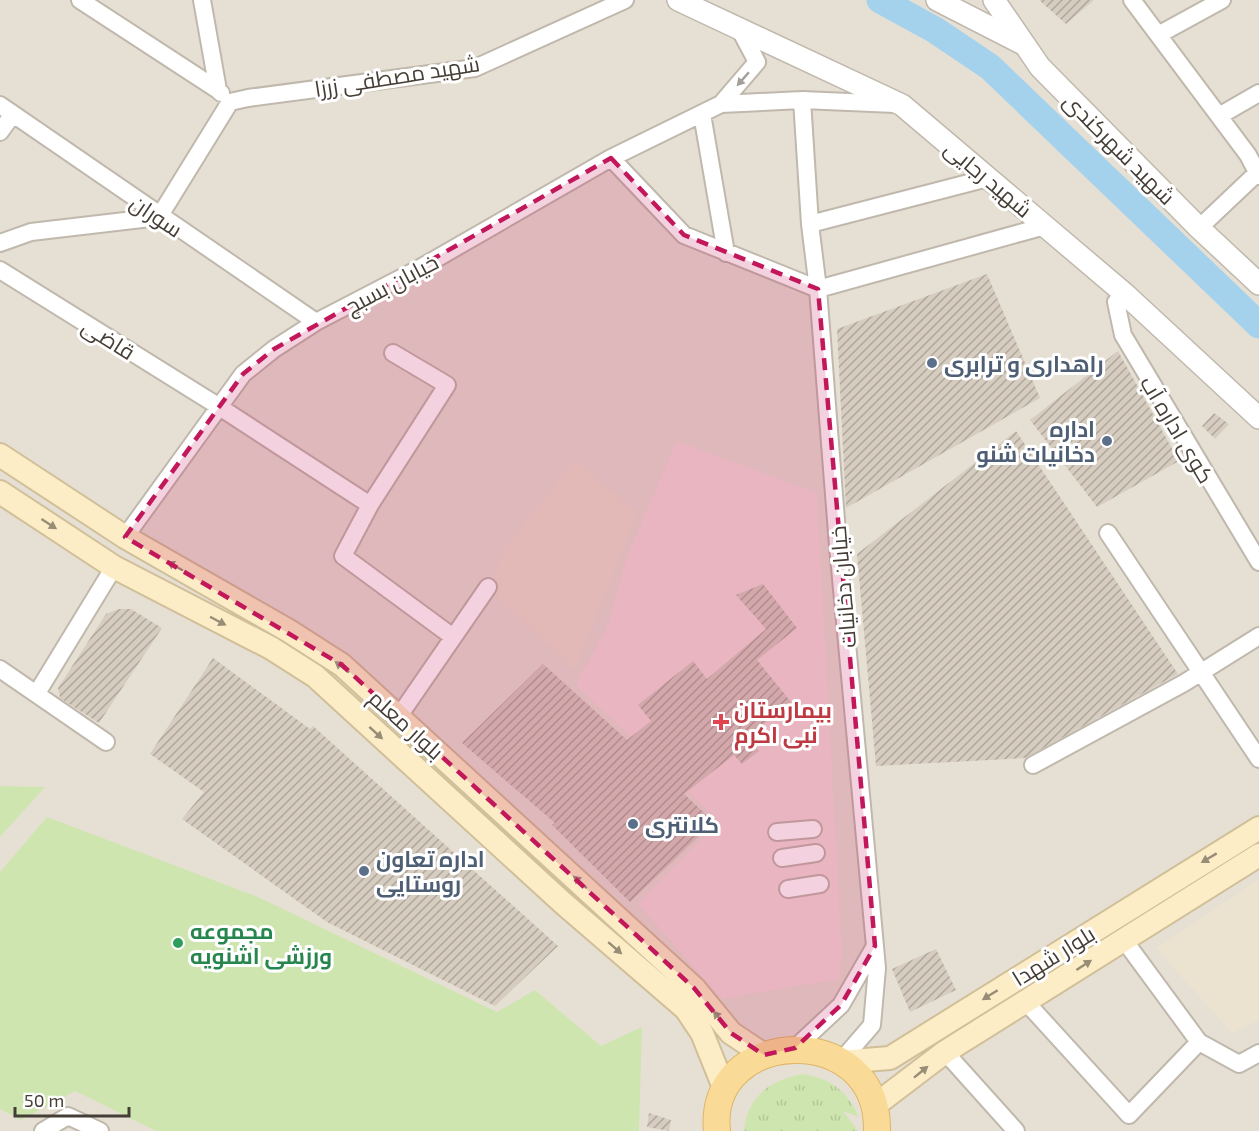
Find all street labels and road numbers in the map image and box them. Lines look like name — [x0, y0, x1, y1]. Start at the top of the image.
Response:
street label: شهید مصطفی زرزا — [313, 49, 482, 103]
street label: شهید شهرکندی — [1057, 87, 1181, 211]
street label: شهید رجایی — [939, 134, 1038, 223]
street label: سوران — [125, 188, 188, 243]
street label: خیابان بسبچ — [340, 248, 444, 321]
street label: قاضی — [77, 312, 140, 366]
street label: کوی اداره آب — [1135, 371, 1220, 488]
street label: خیابان دخانیات — [824, 525, 861, 649]
street label: بلوار معلم — [362, 684, 450, 767]
street label: بلوار شهدا — [1007, 920, 1100, 992]

